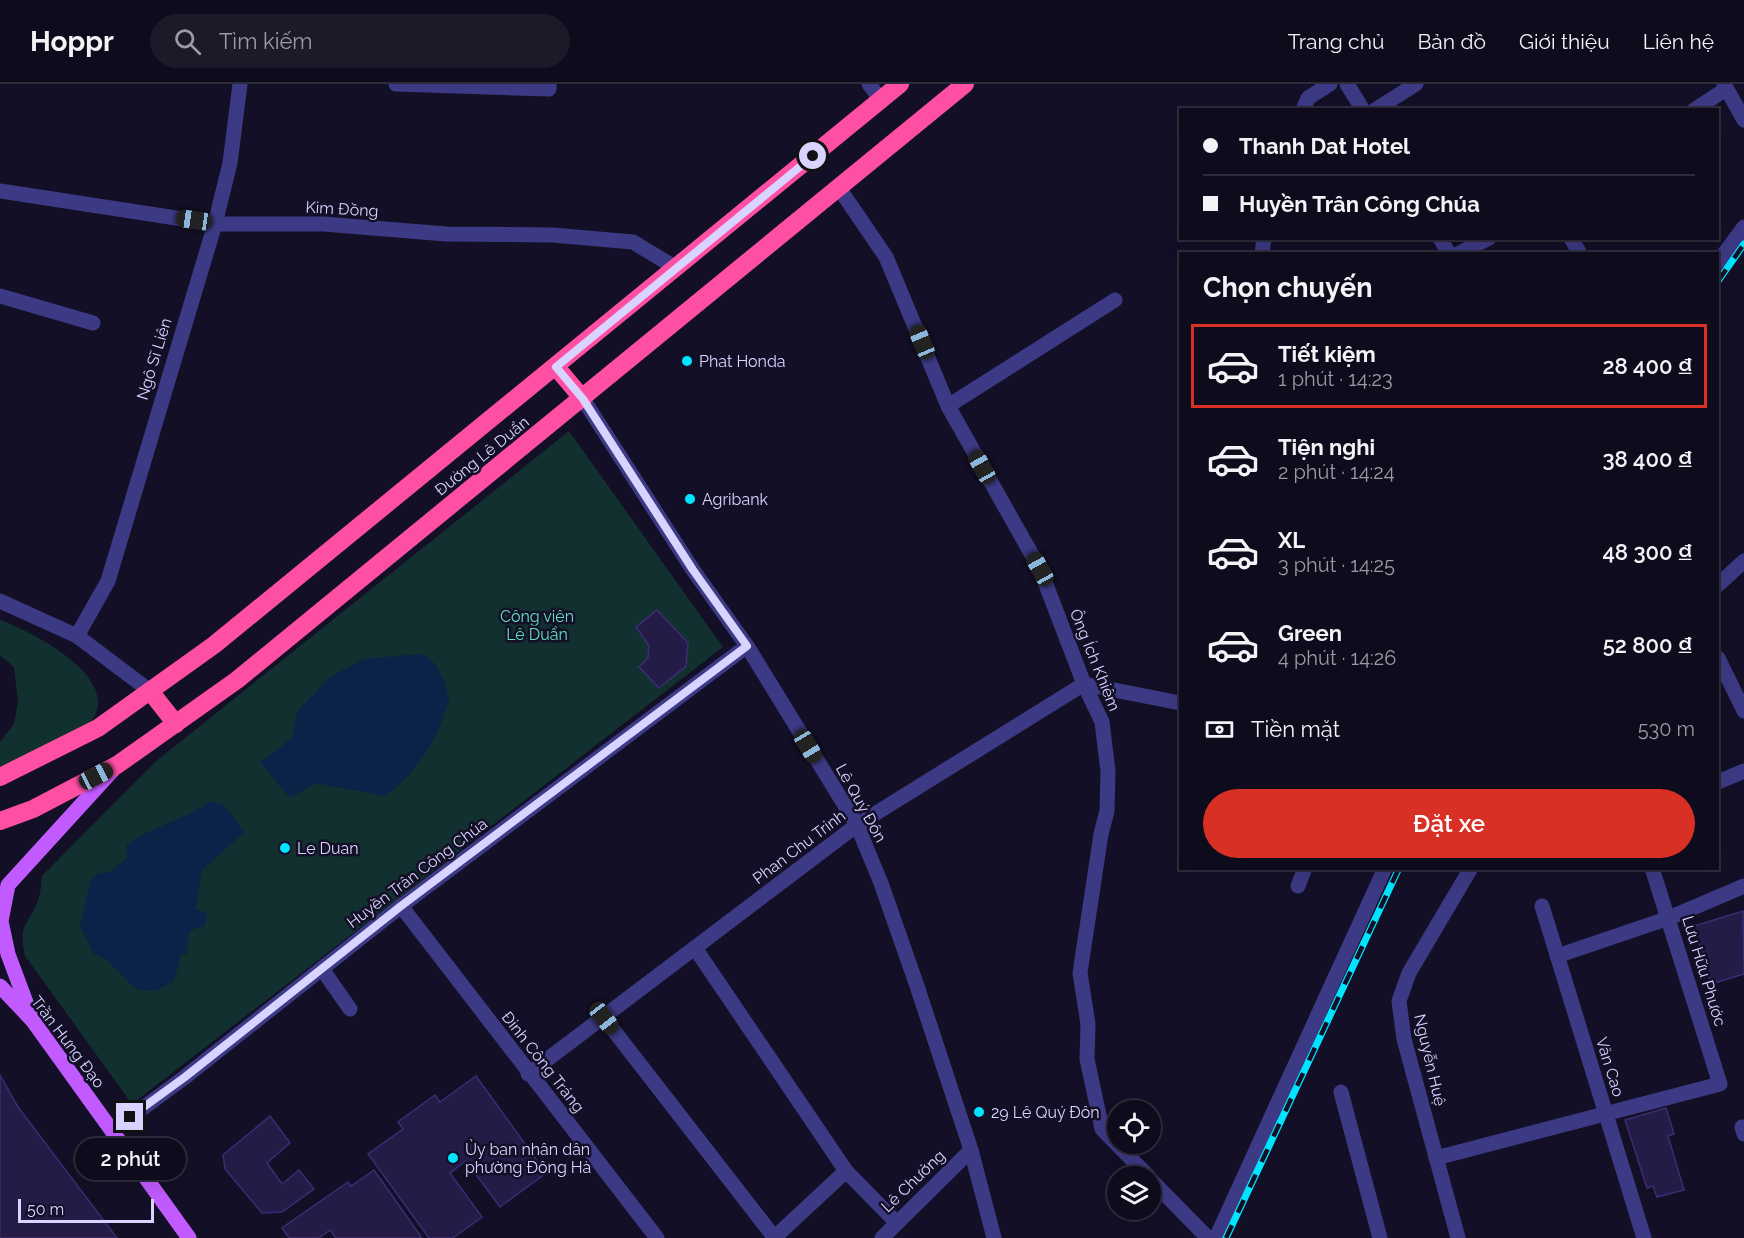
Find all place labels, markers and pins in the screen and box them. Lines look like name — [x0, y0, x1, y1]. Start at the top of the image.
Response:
place label: Phat Honda — [699, 352, 786, 371]
marker: Phat Honda — [680, 354, 694, 368]
place label: Agribank — [702, 490, 768, 509]
marker: Agribank — [683, 492, 697, 506]
place label: Le Duan — [297, 839, 359, 858]
marker: Le Duan — [278, 841, 292, 855]
place label: 29 Lê Quý Đôn — [991, 1103, 1100, 1122]
marker: 29 Lê Quý Đôn — [972, 1105, 986, 1119]
place label: Ủy ban nhân dân phường Đông Hà — [465, 1139, 591, 1177]
marker: Ủy ban nhân dân phường Đông Hà — [446, 1151, 460, 1165]

